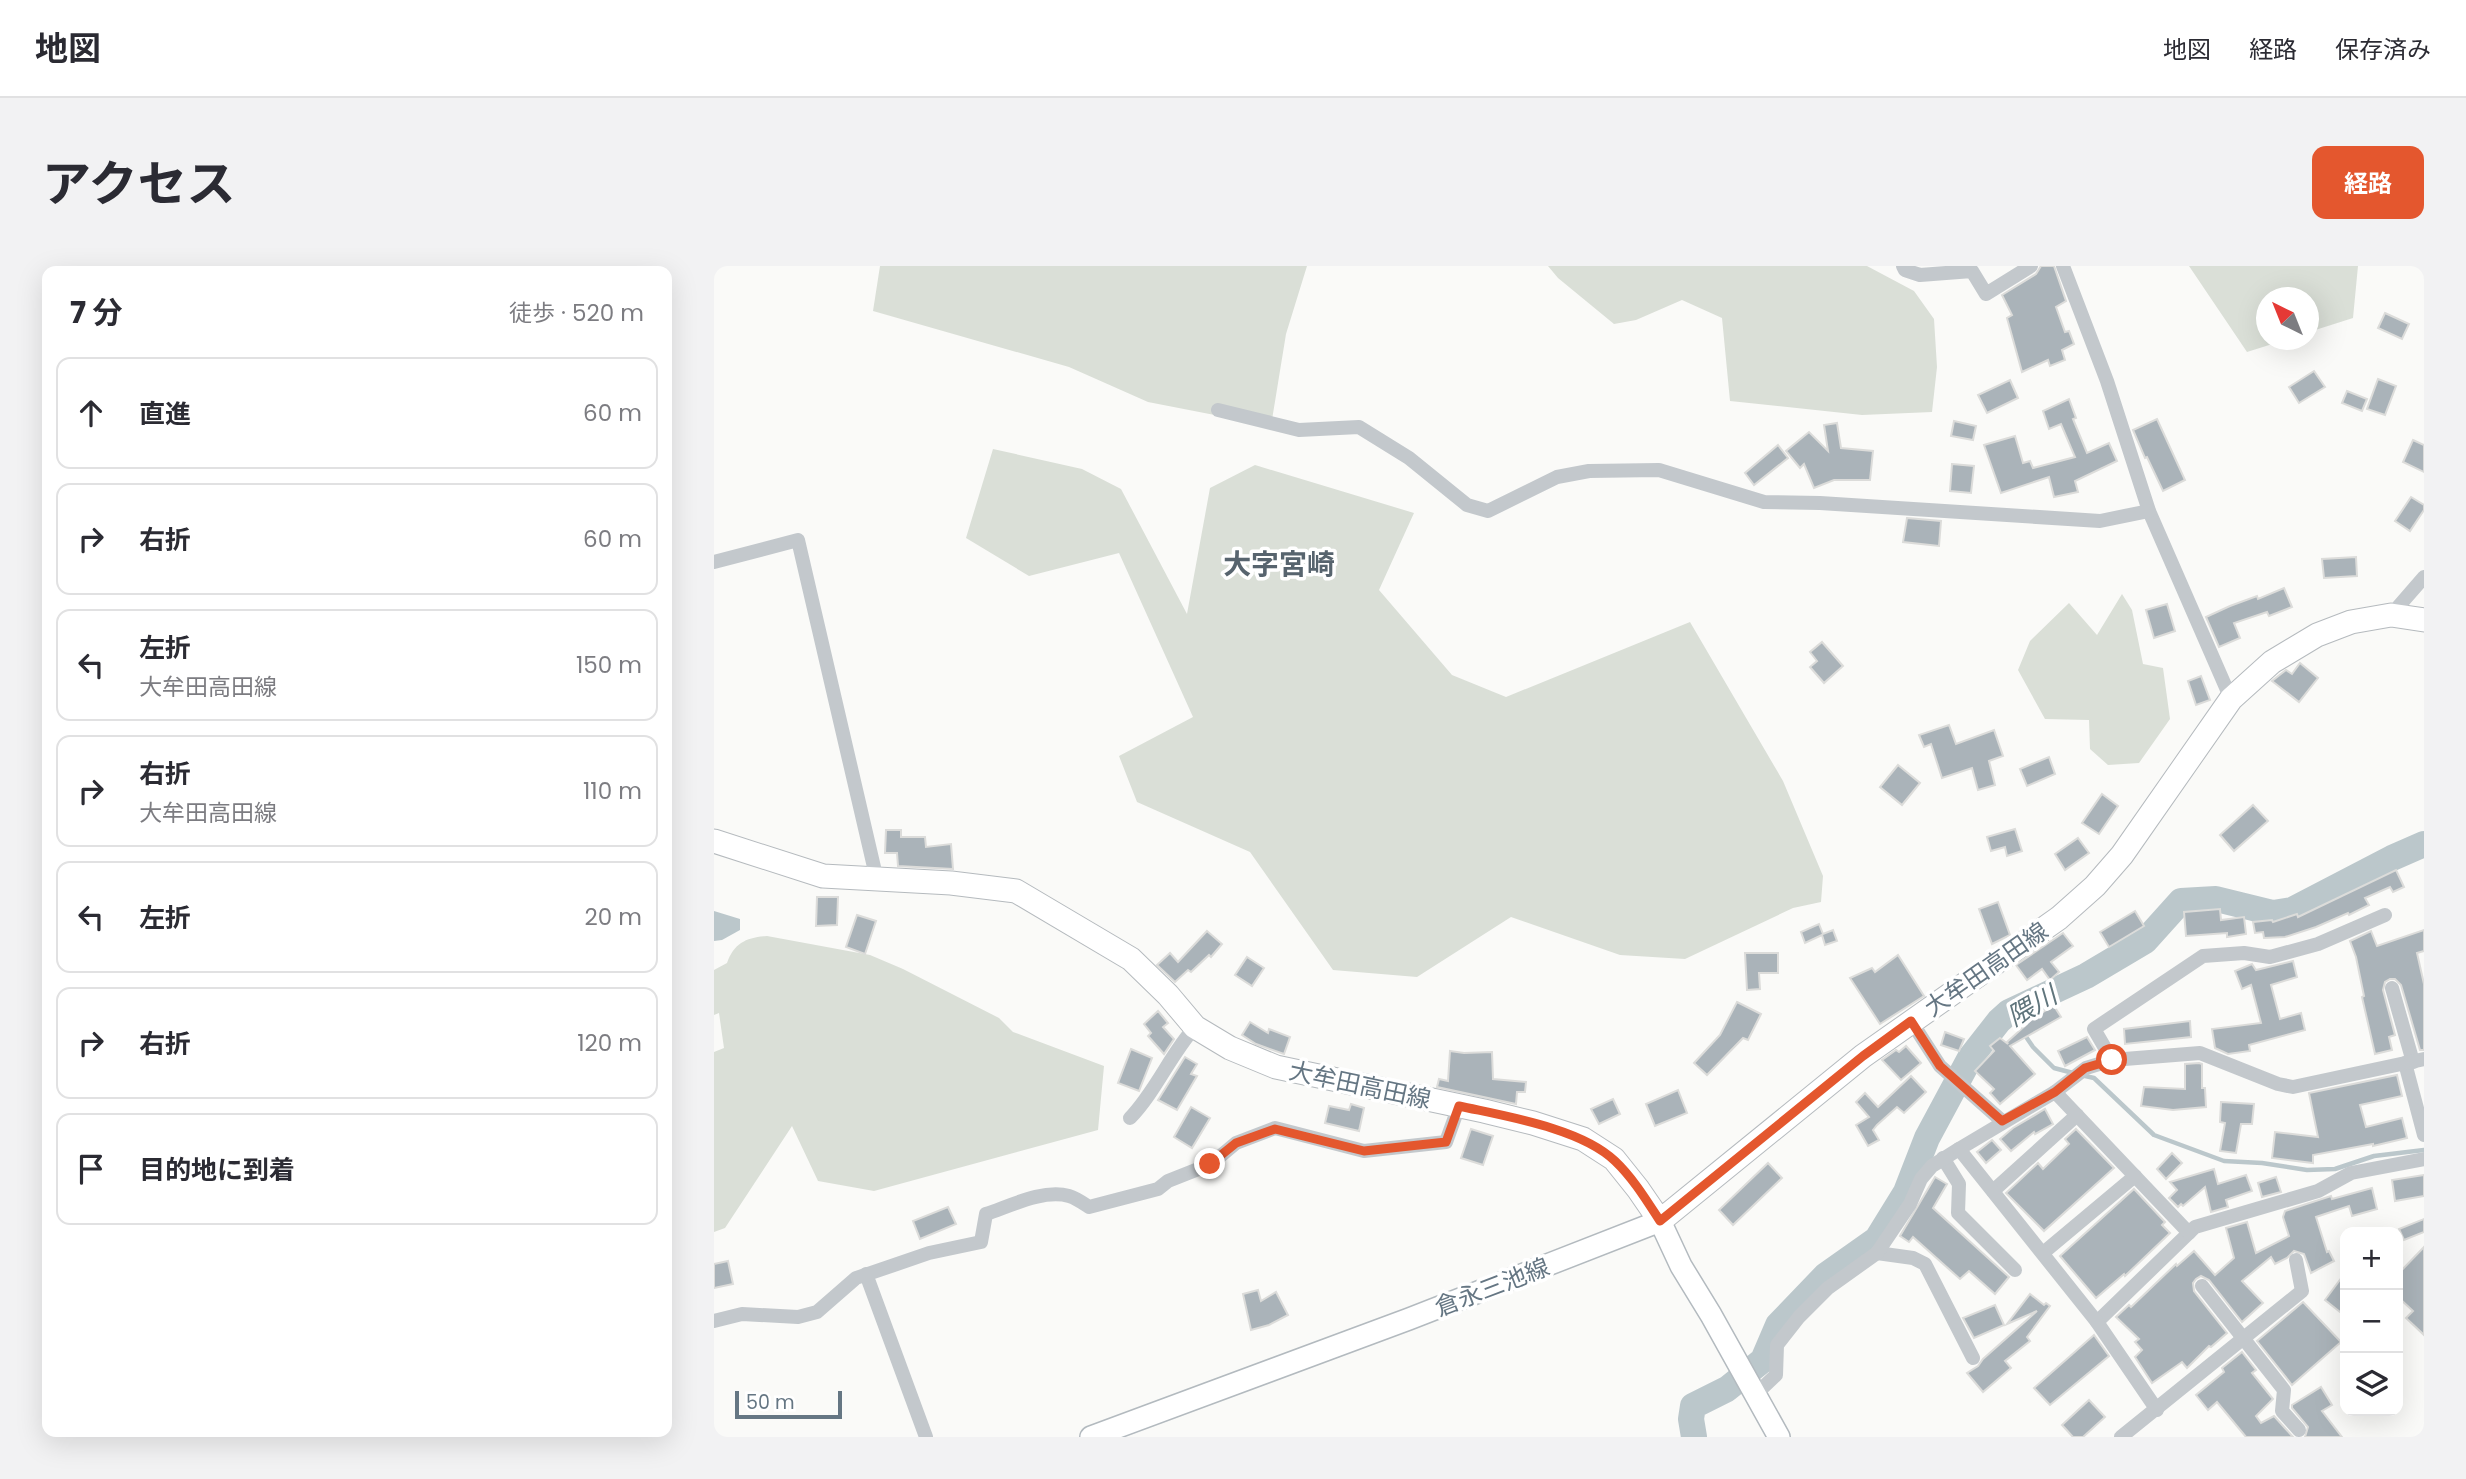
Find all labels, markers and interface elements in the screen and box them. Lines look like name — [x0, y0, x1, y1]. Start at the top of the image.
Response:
text: 地図 — [35, 25, 101, 72]
text: 地図 — [2163, 33, 2211, 66]
text: 経路 — [2249, 33, 2297, 66]
text: 保存済み — [2335, 33, 2431, 66]
button: 経路 — [2312, 146, 2424, 219]
text: アクセス — [42, 150, 236, 218]
north arrow — [2256, 287, 2319, 350]
text: 7 分 — [70, 291, 122, 334]
text: 徒歩 · 520 m — [509, 297, 644, 329]
icon: ahead — [72, 394, 110, 432]
text: 直進 — [139, 396, 191, 432]
text: 60 m — [583, 397, 642, 429]
icon: right — [72, 520, 110, 558]
text: 右折 — [139, 522, 191, 558]
text: 60 m — [583, 523, 642, 555]
district label: 大字宮崎 — [1223, 545, 1335, 584]
text: 左折 — [139, 630, 191, 666]
icon: left — [72, 646, 110, 684]
text: 150 m — [576, 649, 642, 681]
text: 大牟田高田線 — [139, 671, 277, 703]
text: 右折 — [139, 756, 191, 792]
icon: right — [72, 772, 110, 810]
text: 110 m — [583, 775, 642, 807]
text: 大牟田高田線 — [139, 797, 277, 829]
icon: left — [72, 898, 110, 936]
text: 左折 — [139, 900, 191, 936]
text: 20 m — [584, 901, 642, 933]
street label: 大牟田高田線 — [1918, 914, 2054, 1024]
water label: 隈川 — [2000, 976, 2066, 1035]
icon: right — [72, 1024, 110, 1062]
text: 右折 — [139, 1026, 191, 1062]
text: 120 m — [577, 1027, 642, 1059]
route start — [2096, 1044, 2127, 1075]
street label: 大牟田高田線 — [1286, 1054, 1434, 1116]
route end — [1194, 1148, 1225, 1179]
icon: arrive — [72, 1150, 110, 1188]
text: 目的地に到着 — [139, 1152, 295, 1188]
map controls — [2340, 1227, 2403, 1416]
button: + — [2340, 1227, 2403, 1290]
street label: 倉永三池線 — [1430, 1250, 1554, 1324]
button: − — [2340, 1290, 2403, 1353]
button: layers — [2340, 1353, 2403, 1416]
scale bar — [735, 1388, 842, 1420]
text: 50 m — [746, 1389, 795, 1416]

